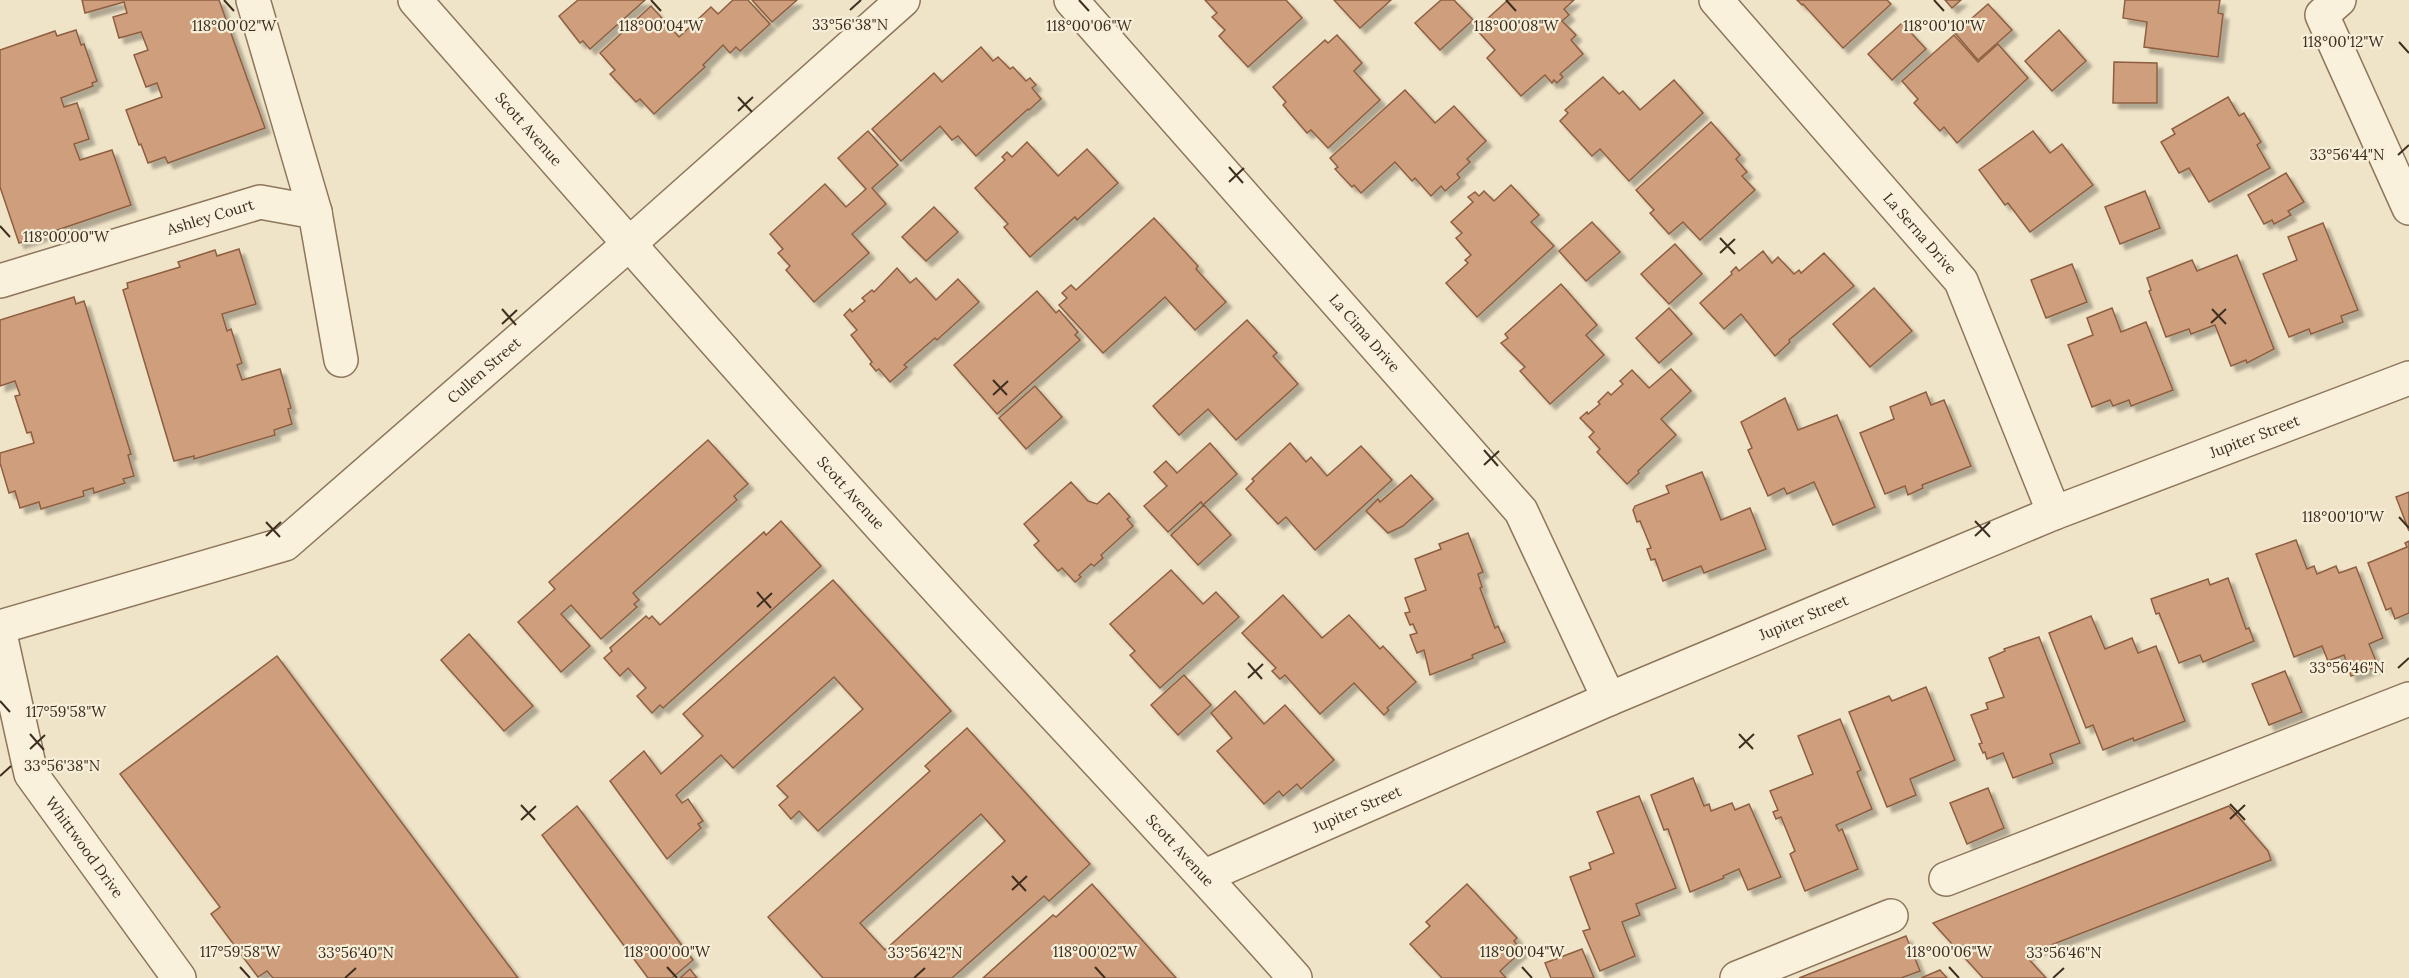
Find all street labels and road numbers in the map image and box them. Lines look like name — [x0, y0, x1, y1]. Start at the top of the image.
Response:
street label: Scott Avenue — [491, 88, 566, 170]
street label: La Serna Drive — [1879, 189, 1961, 278]
street label: Ashley Court — [164, 194, 256, 239]
street label: La Cima Drive — [1325, 290, 1404, 376]
street label: Cullen Street — [443, 333, 525, 407]
street label: Jupiter Street — [2206, 410, 2302, 462]
street label: Scott Avenue — [813, 452, 889, 533]
street label: Jupiter Street — [1755, 590, 1851, 645]
street label: Jupiter Street — [1309, 781, 1404, 837]
street label: Whittwood Drive — [41, 793, 128, 901]
street label: Scott Avenue — [1142, 810, 1218, 891]

